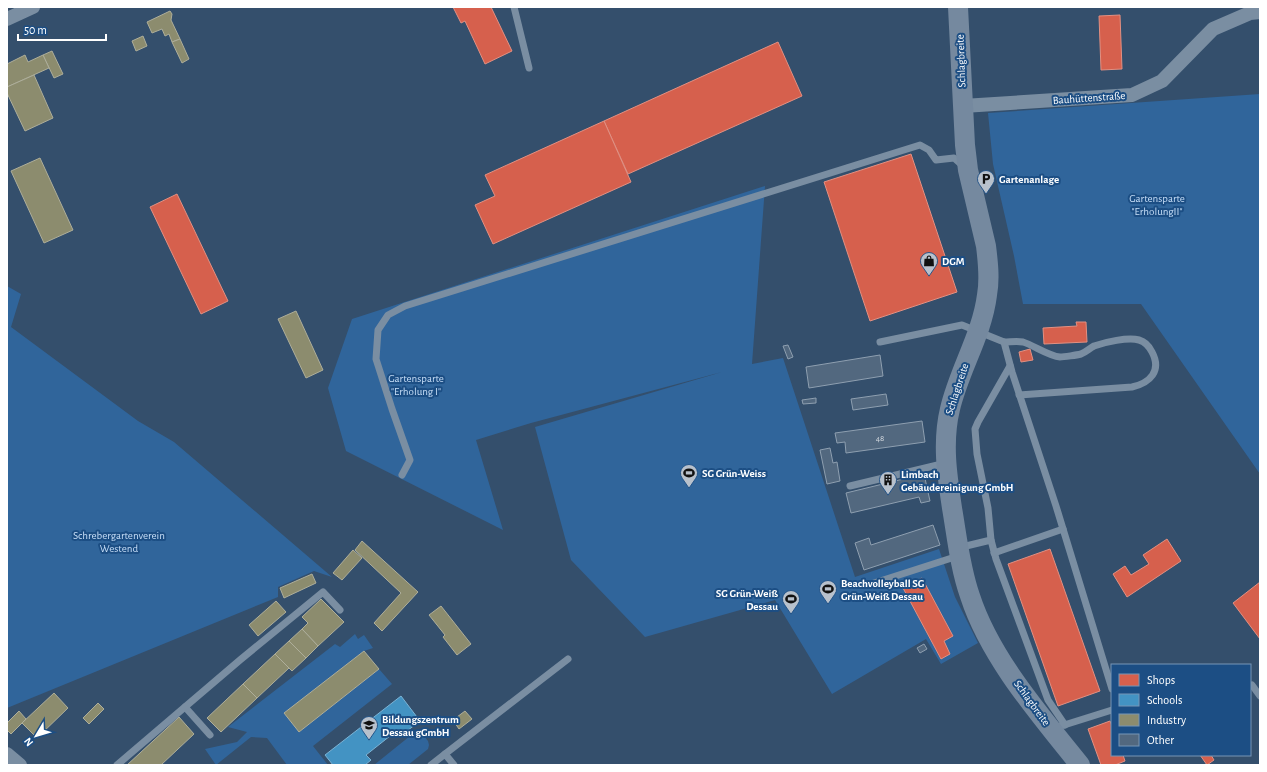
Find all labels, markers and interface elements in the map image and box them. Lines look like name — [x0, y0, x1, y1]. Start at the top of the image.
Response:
scale bar — [18, 16, 106, 42]
text: 50 m — [24, 24, 47, 36]
street label: Schlagbreite — [955, 34, 967, 88]
street label: Bauhüttenstraße — [1052, 90, 1126, 106]
parking icon: Gartenanlage — [976, 169, 996, 194]
place label: Gartenanlage — [999, 174, 1059, 185]
park label: Gartensparte "ErholungII" — [1129, 193, 1185, 217]
shop icon: DGM — [919, 251, 939, 276]
place label: DGM — [942, 256, 965, 267]
street label: Schlagbreite — [944, 362, 970, 416]
park label: Gartensparte "Erholung I" — [388, 373, 444, 397]
house number: 48 — [876, 434, 884, 443]
sports icon: SG Grün-Weiss — [679, 463, 699, 488]
place label: SG Grün-Weiss — [702, 468, 766, 479]
place label: Limbach Gebäudereinigung GmbH — [901, 469, 1013, 493]
building icon: Limbach Gebäudereinigung GmbH — [878, 470, 898, 495]
park label: Schrebergartenverein Westend — [73, 530, 165, 554]
place label: Beachvolleyball SG Grün-Weiß Dessau — [841, 578, 925, 602]
sports icon: Beachvolleyball SG Grün-Weiß Dessau — [818, 579, 838, 604]
place label: SG Grün-Weiß Dessau — [716, 588, 778, 612]
sports icon: SG Grün-Weiß Dessau — [781, 589, 801, 614]
legend — [1111, 664, 1251, 756]
text: Shops — [1147, 674, 1175, 686]
street label: Schlagbreite — [1012, 678, 1052, 728]
text: Schools — [1147, 694, 1182, 706]
place label: Bildungszentrum Dessau gGmbH — [382, 714, 459, 738]
text: Industry — [1147, 714, 1186, 727]
school or university icon: Bildungszentrum Dessau gGmbH — [359, 715, 379, 740]
north arrow — [16, 716, 56, 756]
text: Other — [1147, 734, 1174, 746]
text: N — [22, 735, 35, 748]

